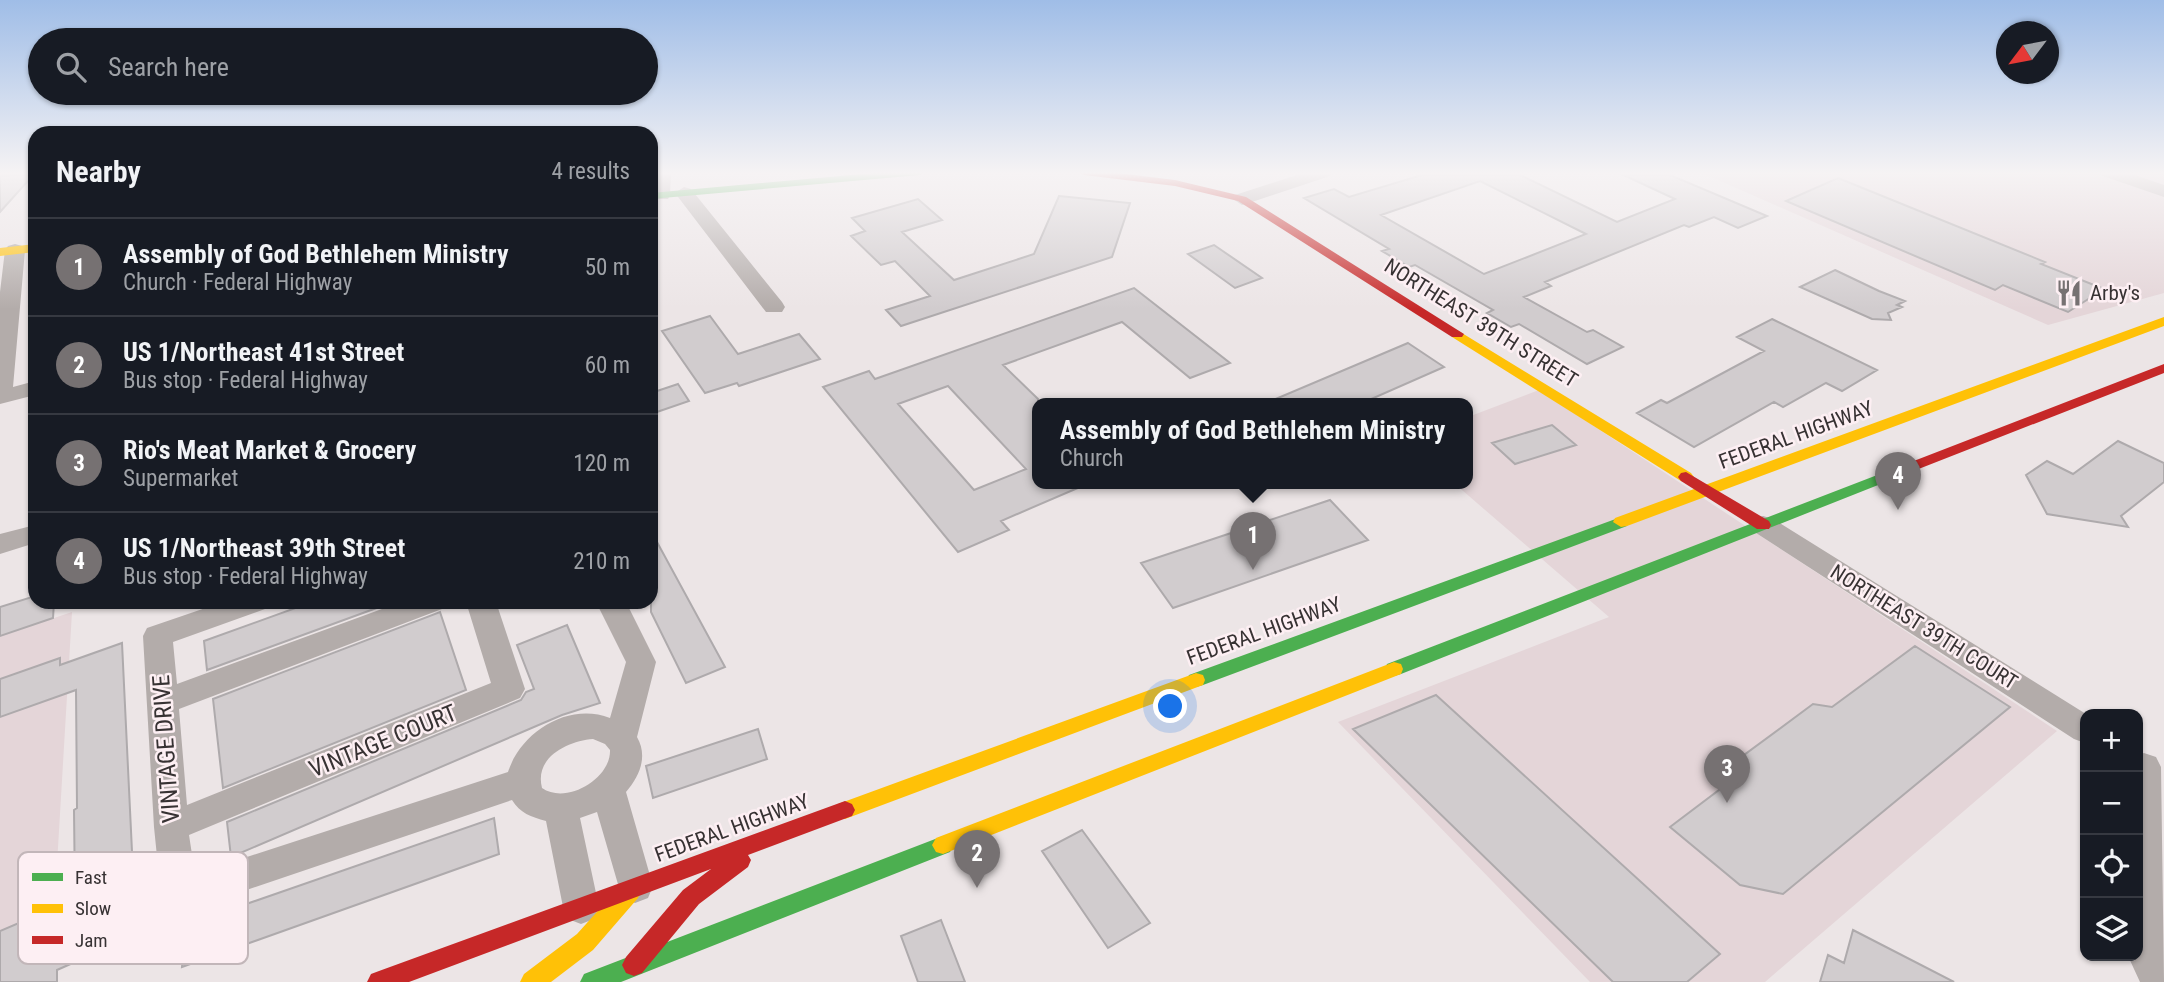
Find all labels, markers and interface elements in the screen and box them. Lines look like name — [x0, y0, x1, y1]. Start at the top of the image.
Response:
north arrow — [1996, 21, 2059, 84]
search box — [28, 28, 658, 105]
icon: search — [52, 48, 90, 86]
text: Search here — [108, 52, 229, 82]
text: Nearby — [56, 154, 141, 189]
text: 4 results — [552, 158, 630, 185]
text: Assembly of God Bethlehem Ministry — [123, 239, 508, 269]
text: 1 — [73, 254, 85, 281]
text: 50 m — [585, 254, 630, 281]
street label: NORTHEAST 39TH STREET — [1380, 254, 1582, 392]
text: Church · Federal Highway — [123, 269, 352, 296]
restaurant icon: Arby's — [2054, 278, 2084, 308]
place label: Arby's — [2090, 281, 2140, 305]
text: US 1/Northeast 41st Street — [123, 337, 404, 367]
text: 2 — [73, 352, 85, 379]
text: 60 m — [585, 352, 630, 379]
text: Bus stop · Federal Highway — [123, 367, 368, 394]
street label: FEDERAL HIGHWAY — [1716, 396, 1876, 474]
popup — [1032, 398, 1473, 489]
text: Assembly of God Bethlehem Ministry — [1060, 415, 1445, 445]
text: Rio's Meat Market & Grocery — [123, 435, 416, 465]
text: Church — [1060, 445, 1124, 472]
text: 3 — [73, 450, 85, 477]
text: 120 m — [573, 450, 630, 477]
pin: 4 — [1875, 452, 1921, 510]
text: Supermarket — [123, 465, 238, 492]
pin: 1 — [1230, 512, 1276, 570]
text: US 1/Northeast 39th Street — [123, 533, 405, 563]
text: 4 — [73, 548, 85, 575]
text: 210 m — [573, 548, 630, 575]
street label: NORTHEAST 39TH COURT — [1826, 560, 2022, 694]
text: Bus stop · Federal Highway — [123, 563, 368, 590]
street label: FEDERAL HIGHWAY — [1184, 592, 1344, 670]
street label: VINTAGE DRIVE — [147, 674, 185, 824]
your location — [1153, 689, 1187, 723]
street label: VINTAGE COURT — [305, 699, 461, 783]
map controls — [2080, 709, 2143, 961]
button: + — [2080, 709, 2143, 772]
pin: 3 — [1704, 745, 1750, 803]
button: − — [2080, 772, 2143, 835]
street label: FEDERAL HIGHWAY — [652, 789, 812, 867]
pin: 2 — [954, 830, 1000, 888]
button: locate — [2080, 835, 2143, 898]
legend — [18, 852, 248, 964]
text: Fast — [75, 866, 107, 889]
text: Slow — [75, 897, 111, 920]
button: layers — [2080, 898, 2143, 961]
text: Jam — [75, 929, 108, 952]

